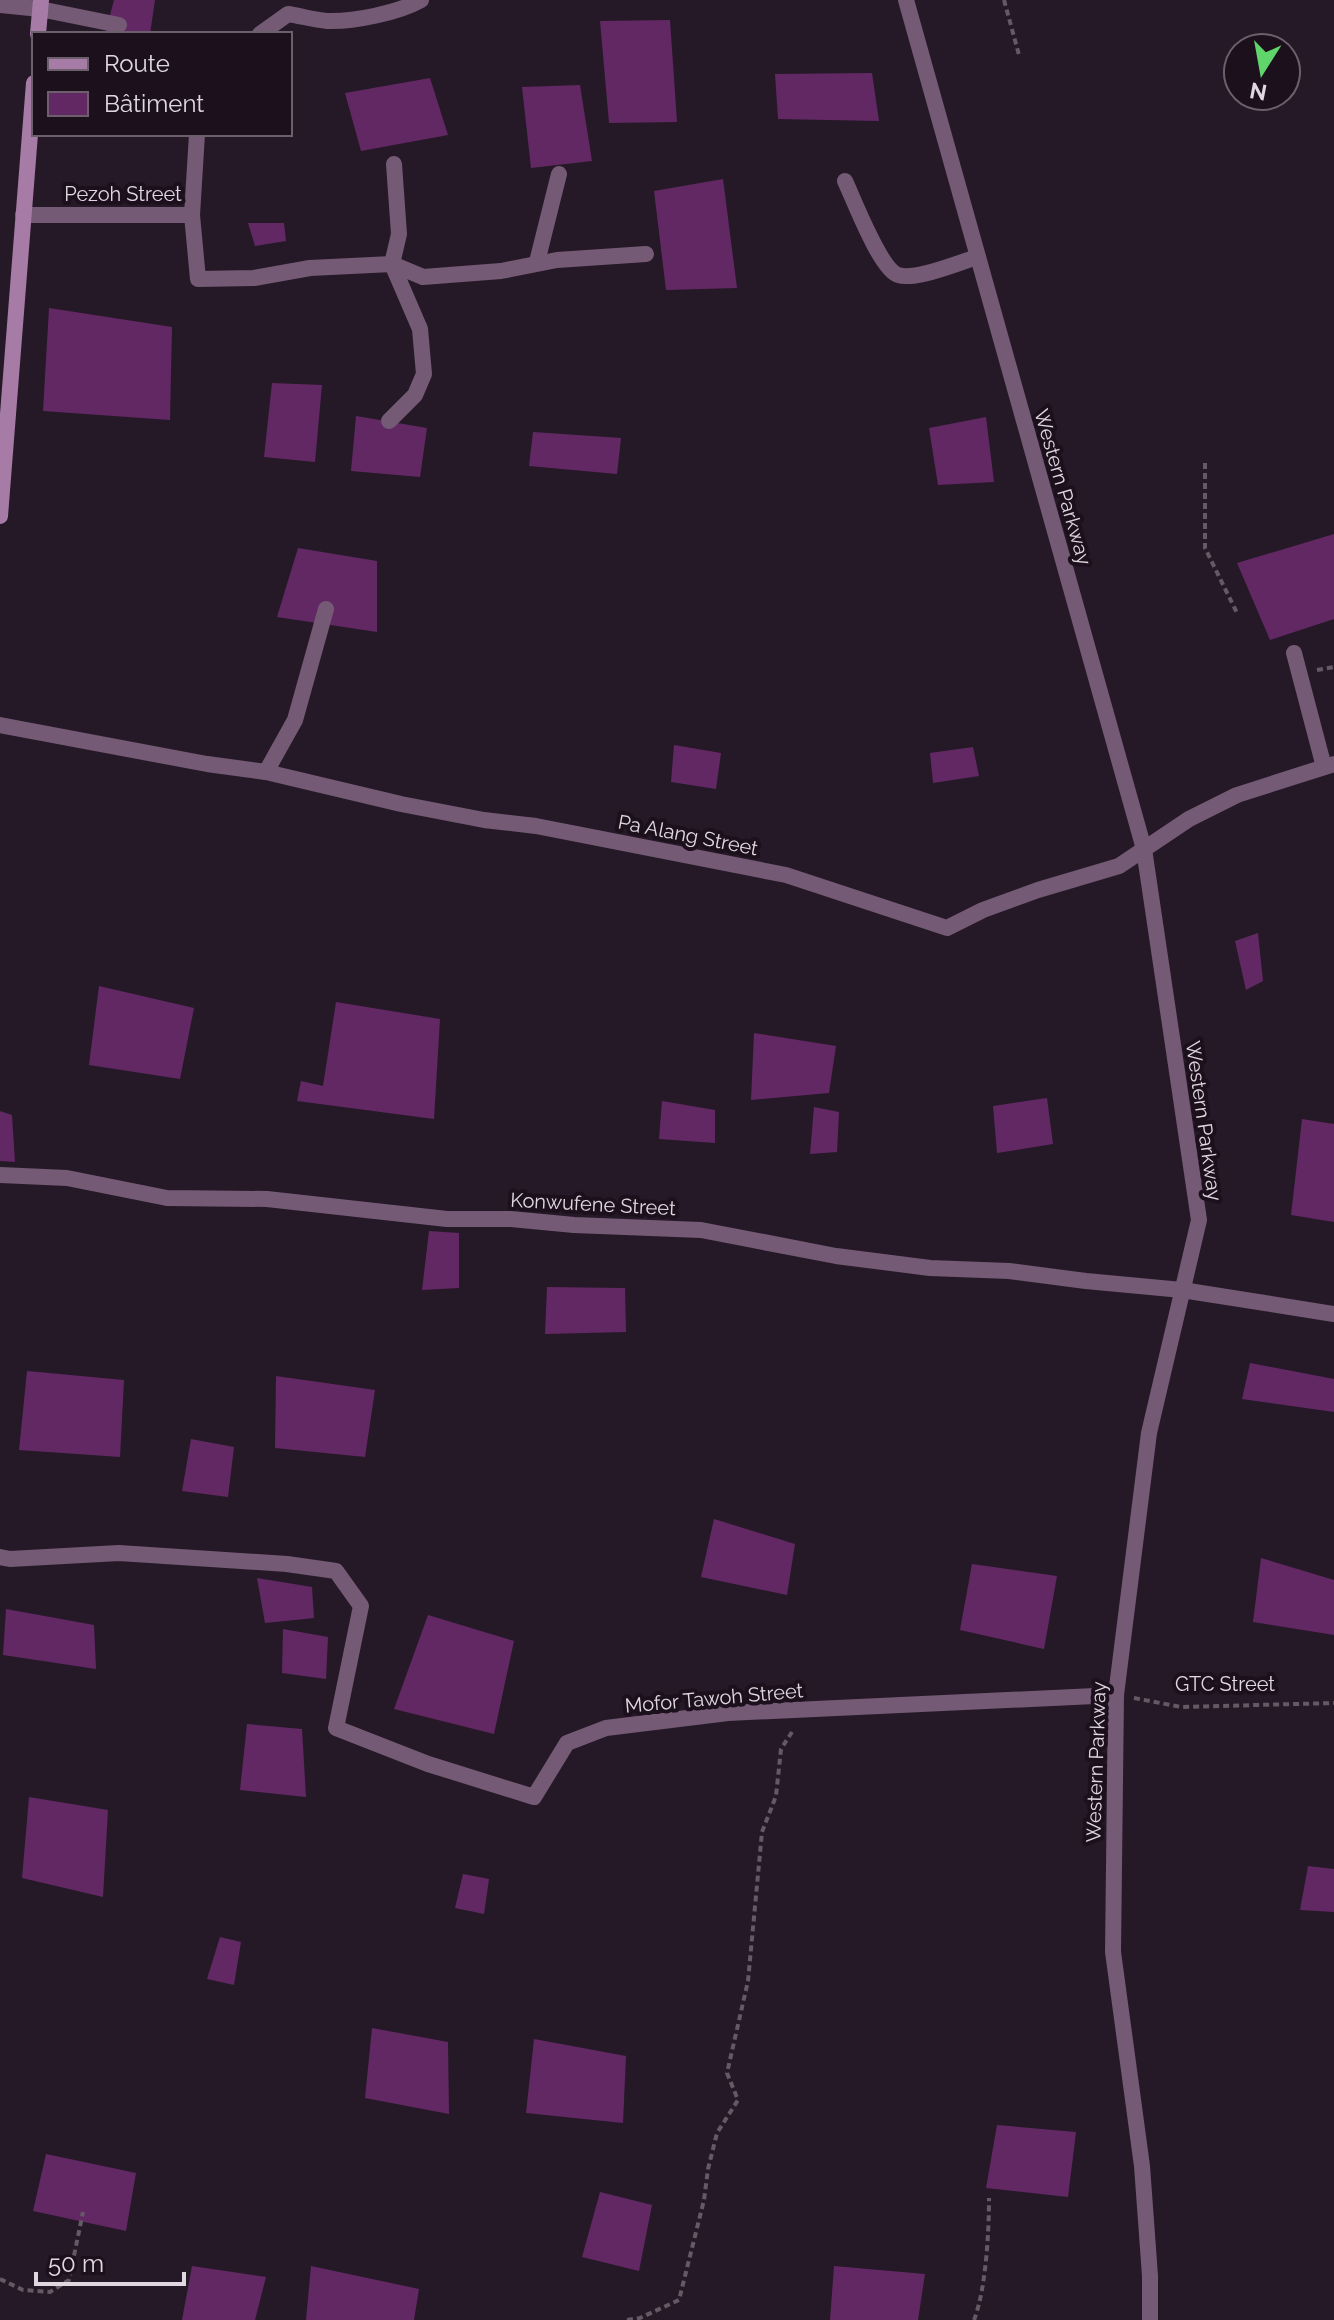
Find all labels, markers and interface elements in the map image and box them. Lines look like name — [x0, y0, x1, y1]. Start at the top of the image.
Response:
legend — [32, 32, 292, 136]
north arrow — [1222, 32, 1302, 112]
text: Route — [104, 49, 170, 78]
text: N — [1247, 77, 1269, 106]
text: Bâtiment — [104, 89, 204, 118]
street label: Pezoh Street — [64, 182, 182, 206]
street label: Western Parkway — [1029, 406, 1097, 568]
street label: Pa Alang Street — [616, 810, 760, 860]
street label: Western Parkway — [1181, 1039, 1227, 1203]
street label: Konwufene Street — [510, 1188, 677, 1220]
street label: GTC Street — [1175, 1672, 1275, 1696]
street label: Mofor Tawoh Street — [624, 1678, 805, 1718]
street label: Western Parkway — [1081, 1681, 1111, 1843]
scale bar — [36, 2236, 184, 2286]
text: 50 m — [48, 2249, 104, 2278]

